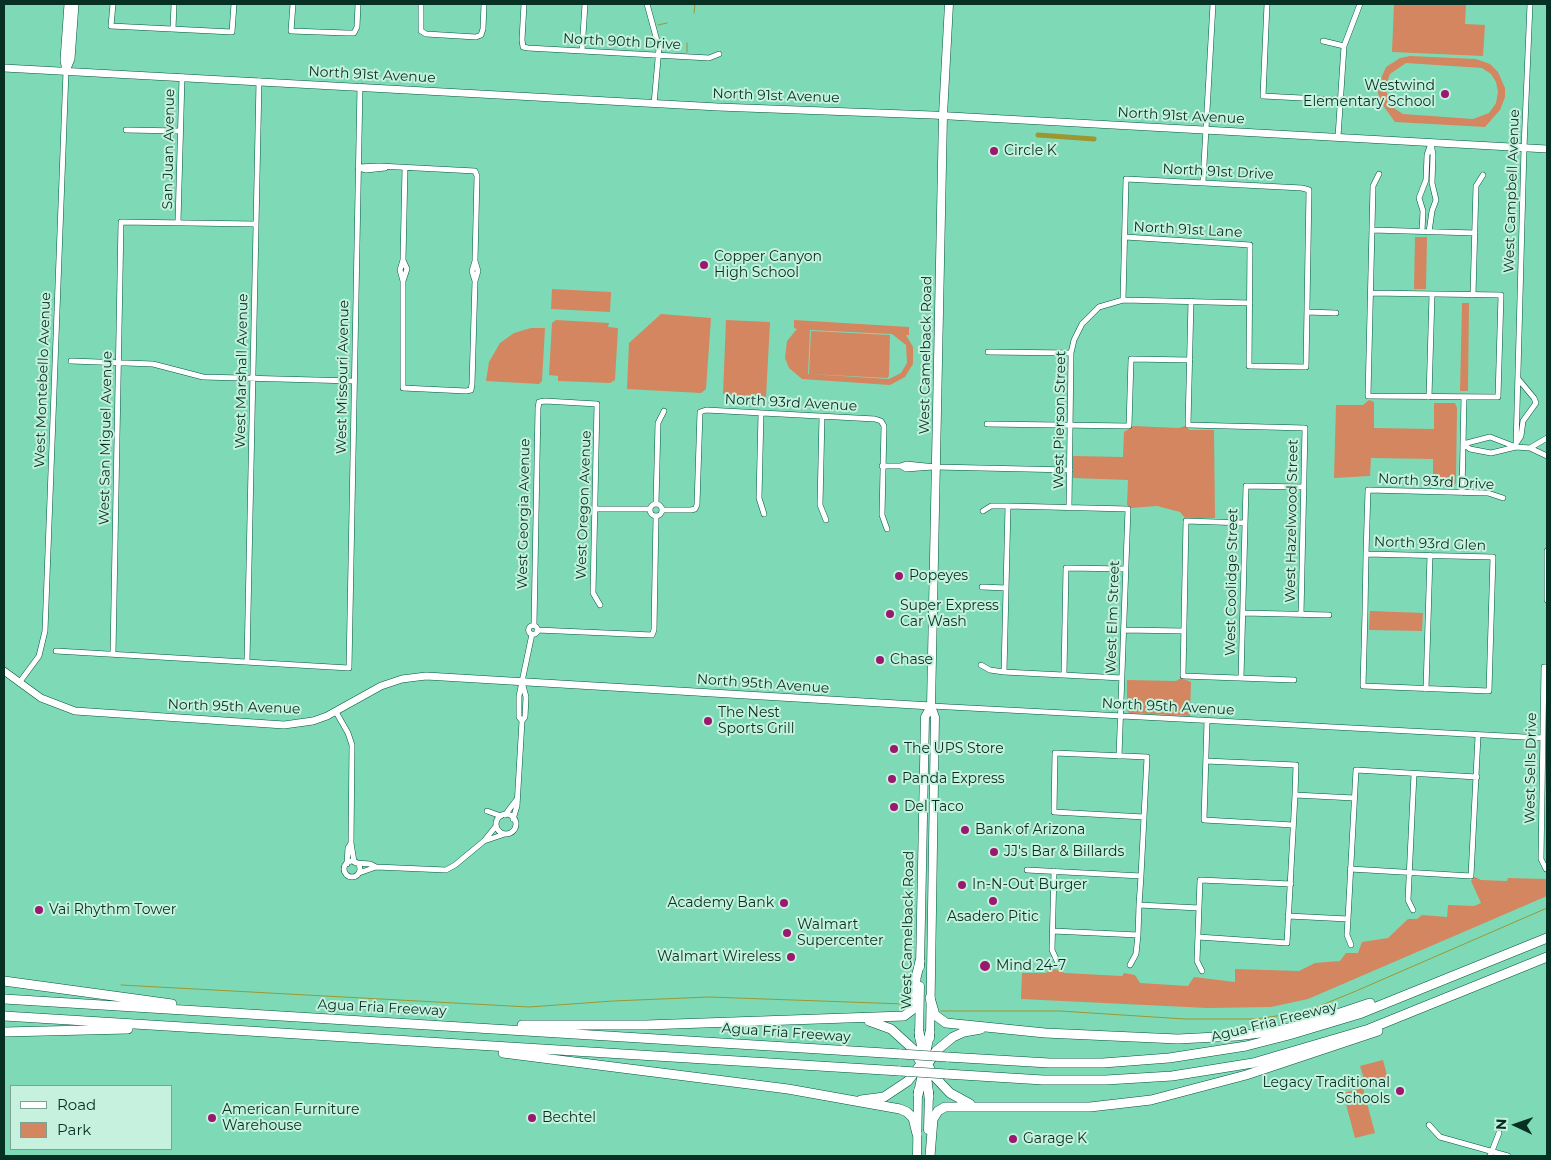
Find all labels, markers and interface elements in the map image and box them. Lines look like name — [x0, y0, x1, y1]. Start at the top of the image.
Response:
street label: North 90th Drive — [563, 31, 681, 53]
street label: North 91st Avenue — [308, 63, 436, 87]
place label: Westwind Elementary School — [1303, 78, 1435, 110]
street label: North 91st Avenue — [712, 85, 840, 107]
marker: Westwind Elementary School — [1439, 88, 1451, 100]
street label: San Juan Avenue — [160, 89, 178, 209]
street label: North 91st Avenue — [1117, 104, 1245, 128]
street label: West Campbell Avenue — [1501, 109, 1523, 273]
place label: Circle K — [1004, 143, 1057, 159]
marker: Circle K — [988, 145, 1000, 157]
street label: North 91st Drive — [1162, 161, 1274, 183]
street label: North 91st Lane — [1133, 219, 1243, 241]
place label: Copper Canyon High School — [714, 249, 822, 282]
marker: Copper Canyon High School — [698, 259, 710, 271]
street label: West Camelback Road — [916, 276, 936, 434]
street label: West Montebello Avenue — [32, 292, 54, 468]
street label: West Marshall Avenue — [232, 293, 252, 449]
street label: West Missouri Avenue — [333, 300, 353, 454]
street label: West San Miguel Avenue — [96, 351, 116, 525]
street label: West Pierson Street — [1050, 351, 1070, 489]
street label: North 93rd Avenue — [724, 391, 858, 415]
street label: West Oregon Avenue — [573, 430, 595, 580]
street label: West Georgia Avenue — [514, 438, 534, 590]
street label: West Hazelwood Street — [1282, 439, 1302, 603]
street label: North 93rd Drive — [1377, 471, 1495, 493]
street label: West Coolidge Street — [1222, 508, 1242, 656]
street label: North 93rd Glen — [1374, 534, 1486, 554]
street label: West Elm Street — [1103, 560, 1123, 674]
place label: Popeyes — [909, 568, 968, 584]
marker: Popeyes — [893, 570, 905, 582]
place label: Super Express Car Wash — [900, 598, 999, 630]
marker: Super Express Car Wash — [884, 608, 896, 620]
place label: Chase — [890, 652, 933, 668]
marker: Chase — [874, 654, 886, 666]
street label: North 95th Avenue — [696, 671, 830, 697]
street label: North 95th Avenue — [1101, 695, 1235, 719]
street label: North 95th Avenue — [167, 696, 301, 718]
place label: The Nest Sports Grill — [718, 705, 795, 738]
street label: West Sells Drive — [1522, 712, 1540, 824]
marker: The Nest Sports Grill — [702, 715, 714, 727]
place label: The UPS Store — [904, 741, 1004, 757]
marker: The UPS Store — [888, 743, 900, 755]
place label: Panda Express — [902, 771, 1005, 787]
marker: Panda Express — [886, 773, 898, 785]
place label: Del Taco — [904, 799, 964, 815]
marker: Del Taco — [888, 801, 900, 813]
place label: Bank of Arizona — [975, 822, 1085, 838]
marker: Bank of Arizona — [959, 824, 971, 836]
place label: JJ's Bar & Billards — [1004, 844, 1124, 860]
marker: JJ's Bar & Billards — [988, 846, 1000, 858]
street label: West Camelback Road — [898, 851, 918, 1009]
place label: In-N-Out Burger — [972, 877, 1087, 893]
marker: In-N-Out Burger — [956, 879, 968, 891]
place label: Academy Bank — [667, 895, 774, 911]
marker: Asadero Pitic — [987, 895, 999, 907]
marker: Academy Bank — [778, 897, 790, 909]
place label: Vai Rhythm Tower — [49, 902, 176, 918]
marker: Vai Rhythm Tower — [33, 904, 45, 916]
place label: Asadero Pitic — [947, 909, 1039, 925]
place label: Walmart Supercenter — [797, 917, 884, 950]
marker: Walmart Supercenter — [781, 927, 793, 939]
place label: Walmart Wireless — [657, 949, 781, 965]
marker: Walmart Wireless — [785, 951, 797, 963]
place label: Mind 24-7 — [996, 958, 1066, 974]
marker: Mind 24-7 — [978, 959, 992, 973]
street label: Agua Fria Freeway — [317, 996, 447, 1020]
street label: Agua Fria Freeway — [1209, 998, 1339, 1046]
street label: Agua Fria Freeway — [721, 1020, 851, 1046]
place label: Legacy Traditional Schools — [1262, 1075, 1390, 1108]
legend — [10, 1085, 172, 1150]
marker: Legacy Traditional Schools — [1394, 1085, 1406, 1097]
text: Road — [57, 1095, 96, 1114]
north arrow — [1491, 1100, 1541, 1150]
place label: American Furniture Warehouse — [222, 1102, 360, 1134]
place label: Bechtel — [542, 1110, 596, 1126]
marker: American Furniture Warehouse — [206, 1112, 218, 1124]
marker: Bechtel — [526, 1112, 538, 1124]
text: N — [1492, 1118, 1510, 1130]
text: Park — [57, 1120, 91, 1139]
place label: Garage K — [1023, 1131, 1087, 1147]
marker: Garage K — [1007, 1133, 1019, 1145]

